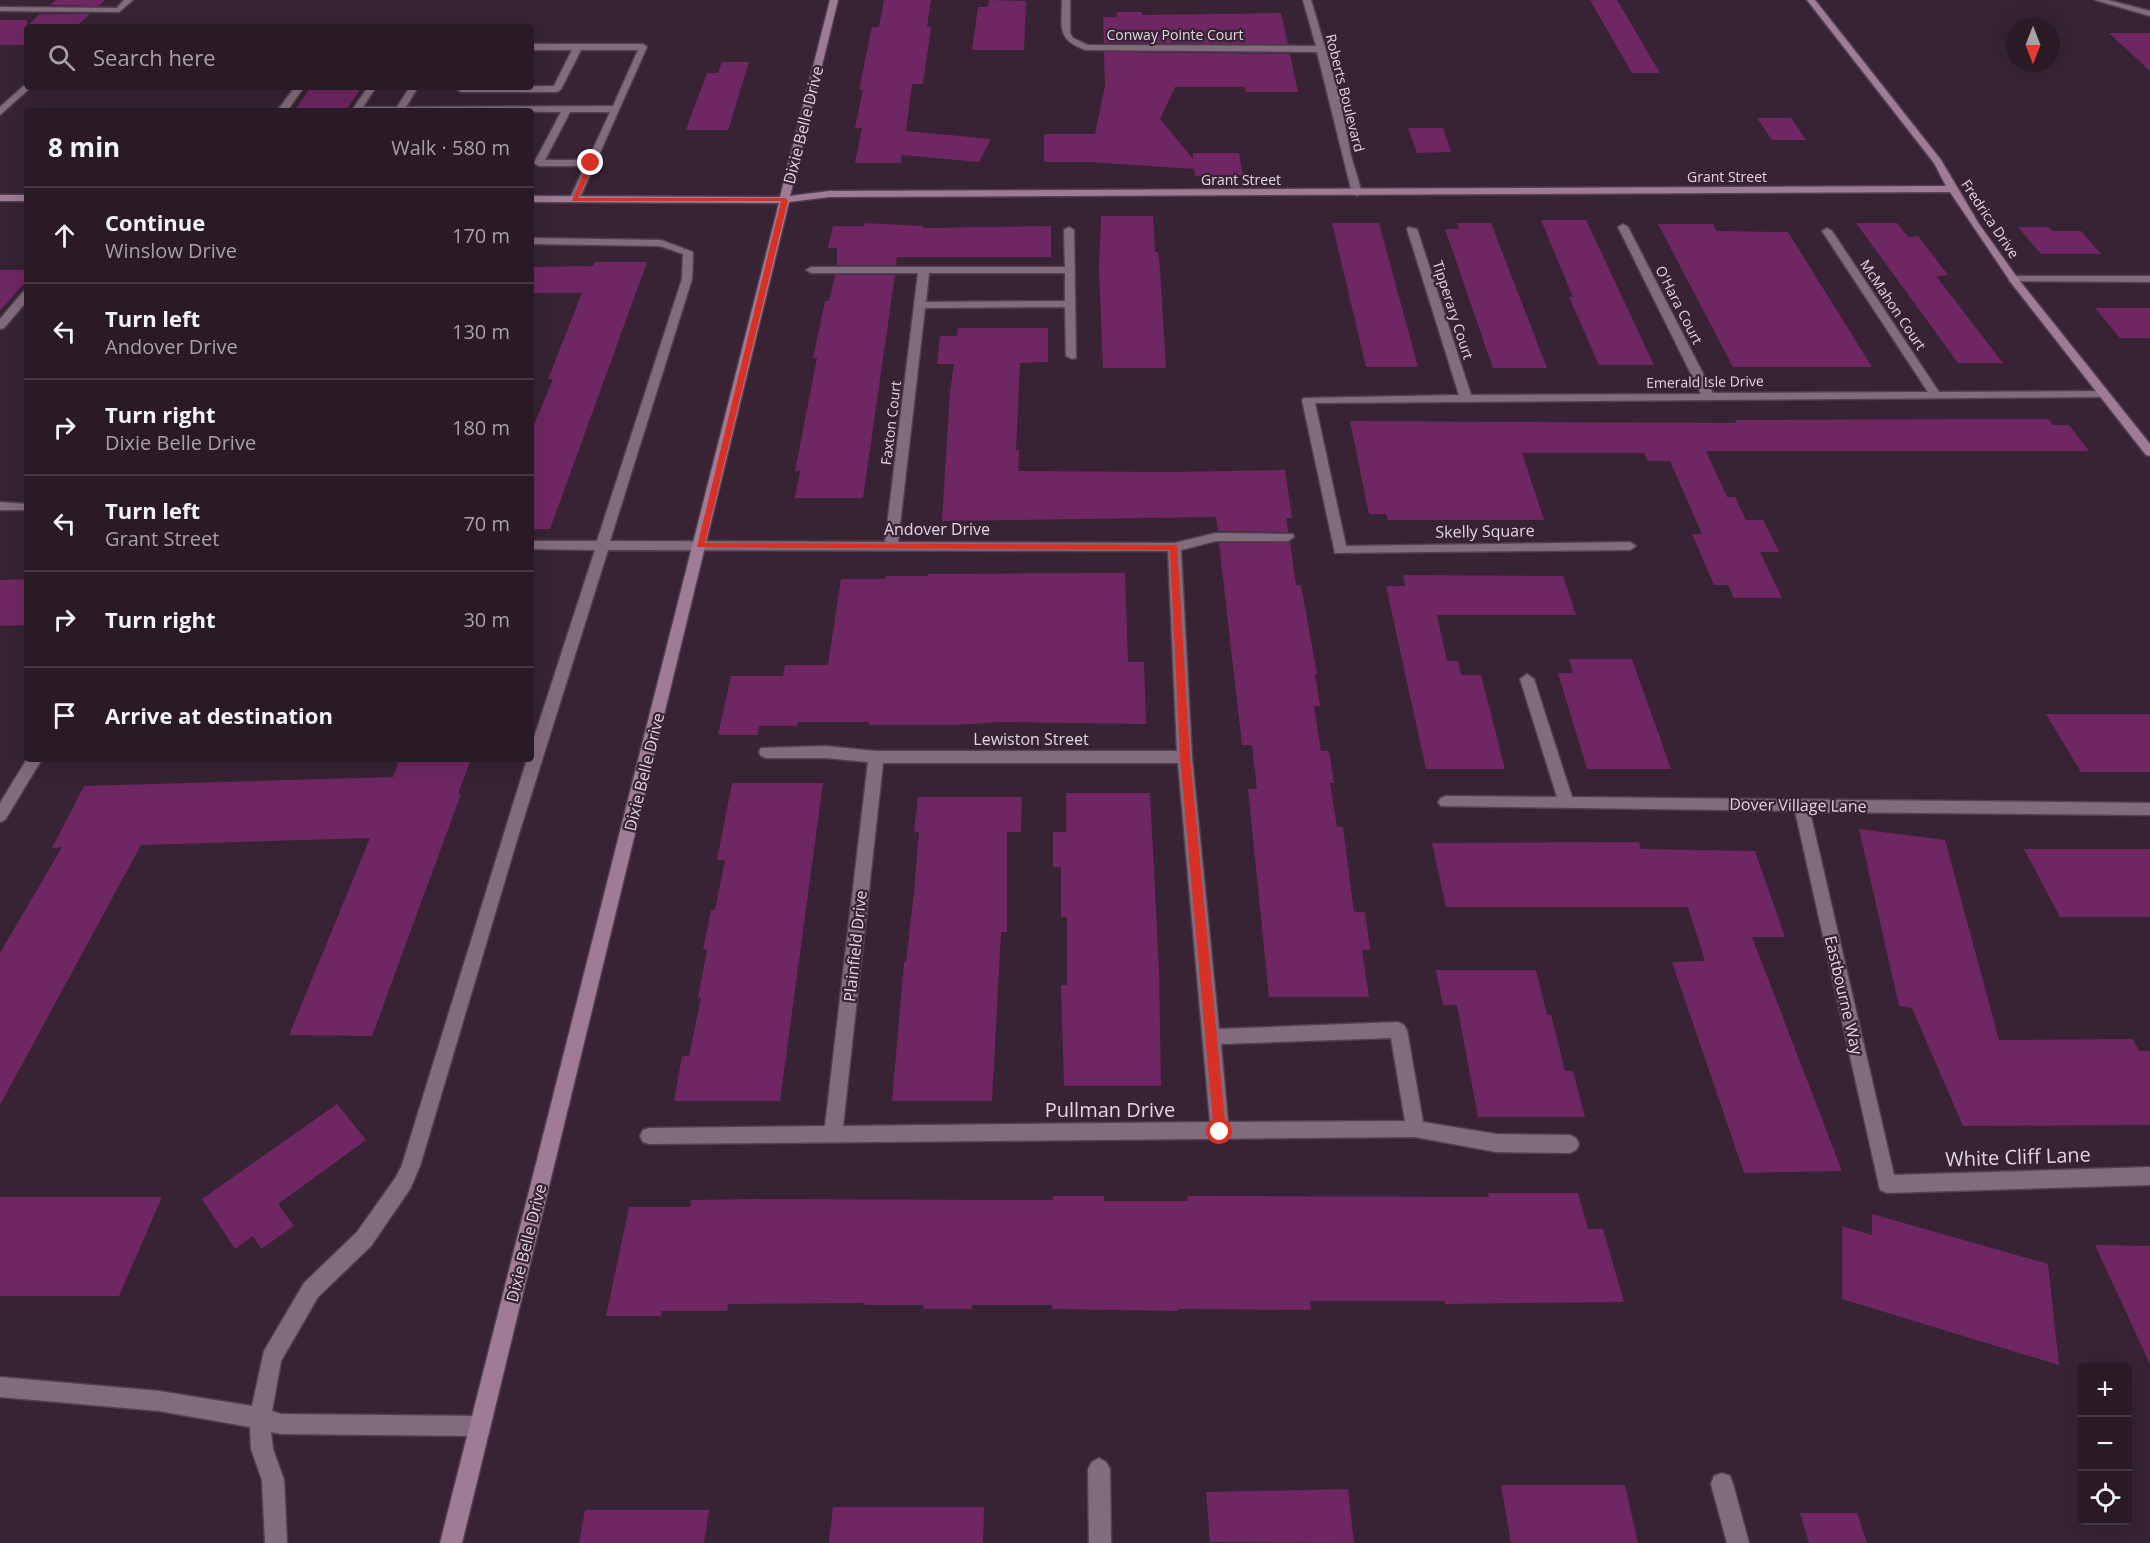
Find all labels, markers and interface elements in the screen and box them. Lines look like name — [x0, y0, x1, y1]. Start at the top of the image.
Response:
north arrow — [2006, 18, 2060, 72]
search box — [24, 24, 534, 90]
street label: Conway Pointe Court — [1106, 25, 1244, 44]
street label: Roberts Boulevard — [1322, 32, 1369, 154]
icon: search — [45, 41, 78, 74]
text: Search here — [93, 42, 216, 72]
street label: Dixie Belle Drive — [778, 64, 828, 186]
text: 8 min — [48, 129, 120, 165]
text: Walk · 580 m — [391, 134, 510, 161]
route end — [577, 149, 603, 175]
street label: Grant Street — [1687, 167, 1767, 186]
street label: Grant Street — [1201, 170, 1281, 189]
street label: Fredrica Drive — [1957, 176, 2024, 262]
text: Continue — [105, 207, 205, 237]
icon: ahead — [48, 219, 81, 252]
text: 170 m — [452, 222, 510, 249]
text: Winslow Drive — [105, 237, 237, 264]
street label: McMahon Court — [1856, 256, 1931, 354]
street label: Tipperary Court — [1429, 258, 1478, 362]
street label: O'Hara Court — [1652, 262, 1707, 347]
text: Turn left — [105, 303, 200, 333]
icon: left — [48, 315, 81, 348]
text: 130 m — [452, 318, 510, 345]
text: Andover Drive — [105, 333, 238, 360]
street label: Emerald Isle Drive — [1646, 371, 1764, 392]
street label: Faxton Court — [876, 380, 905, 466]
text: Turn right — [105, 399, 216, 429]
icon: right — [48, 411, 81, 444]
text: 180 m — [452, 414, 510, 441]
text: Dixie Belle Drive — [105, 429, 256, 456]
text: Turn left — [105, 495, 200, 525]
icon: left — [48, 507, 81, 540]
text: 70 m — [463, 510, 510, 537]
street label: Andover Drive — [884, 518, 990, 540]
street label: Skelly Square — [1435, 519, 1535, 543]
text: Grant Street — [105, 525, 219, 552]
icon: right — [48, 603, 81, 636]
text: Turn right — [105, 604, 216, 634]
text: 30 m — [463, 606, 510, 633]
icon: arrive — [48, 699, 81, 732]
text: Arrive at destination — [105, 700, 333, 730]
street label: Dixie Belle Drive — [619, 711, 669, 833]
street label: Lewiston Street — [973, 728, 1089, 750]
street label: Dover Village Lane — [1729, 793, 1867, 817]
street label: Plainfield Drive — [838, 889, 872, 1003]
street label: Eastbourne Way — [1820, 933, 1869, 1058]
street label: Pullman Drive — [1045, 1096, 1175, 1123]
route start — [1206, 1118, 1232, 1144]
street label: White Cliff Lane — [1945, 1140, 2091, 1173]
street label: Dixie Belle Drive — [501, 1182, 551, 1304]
map controls — [2078, 1363, 2132, 1525]
button: + — [2078, 1363, 2132, 1417]
button: − — [2078, 1417, 2132, 1471]
button: locate — [2078, 1471, 2132, 1525]

